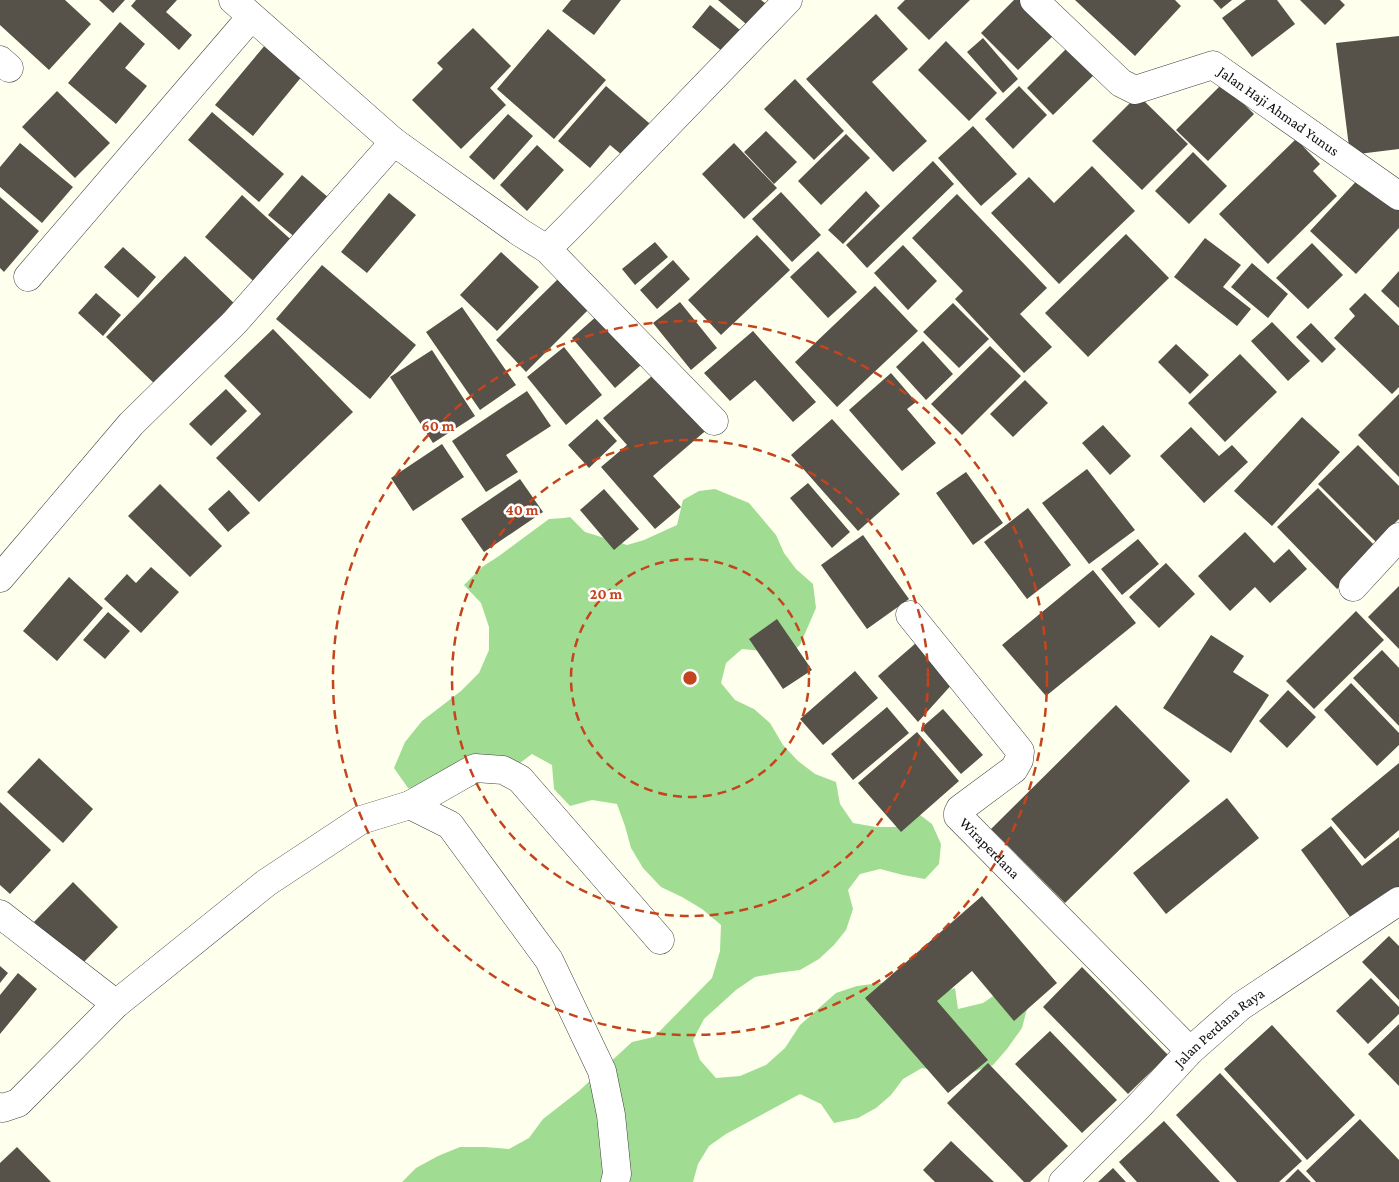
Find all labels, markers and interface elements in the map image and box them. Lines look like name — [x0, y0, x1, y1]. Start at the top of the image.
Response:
street label: Jalan Haji Ahmad Yunus — [1213, 62, 1342, 159]
text: 60 m — [422, 418, 455, 434]
text: 40 m — [506, 502, 539, 518]
text: 20 m — [590, 586, 622, 602]
centre of rings — [681, 669, 699, 687]
street label: Wiraperdana — [956, 814, 1023, 882]
street label: Jalan Perdana Raya — [1170, 985, 1267, 1073]

